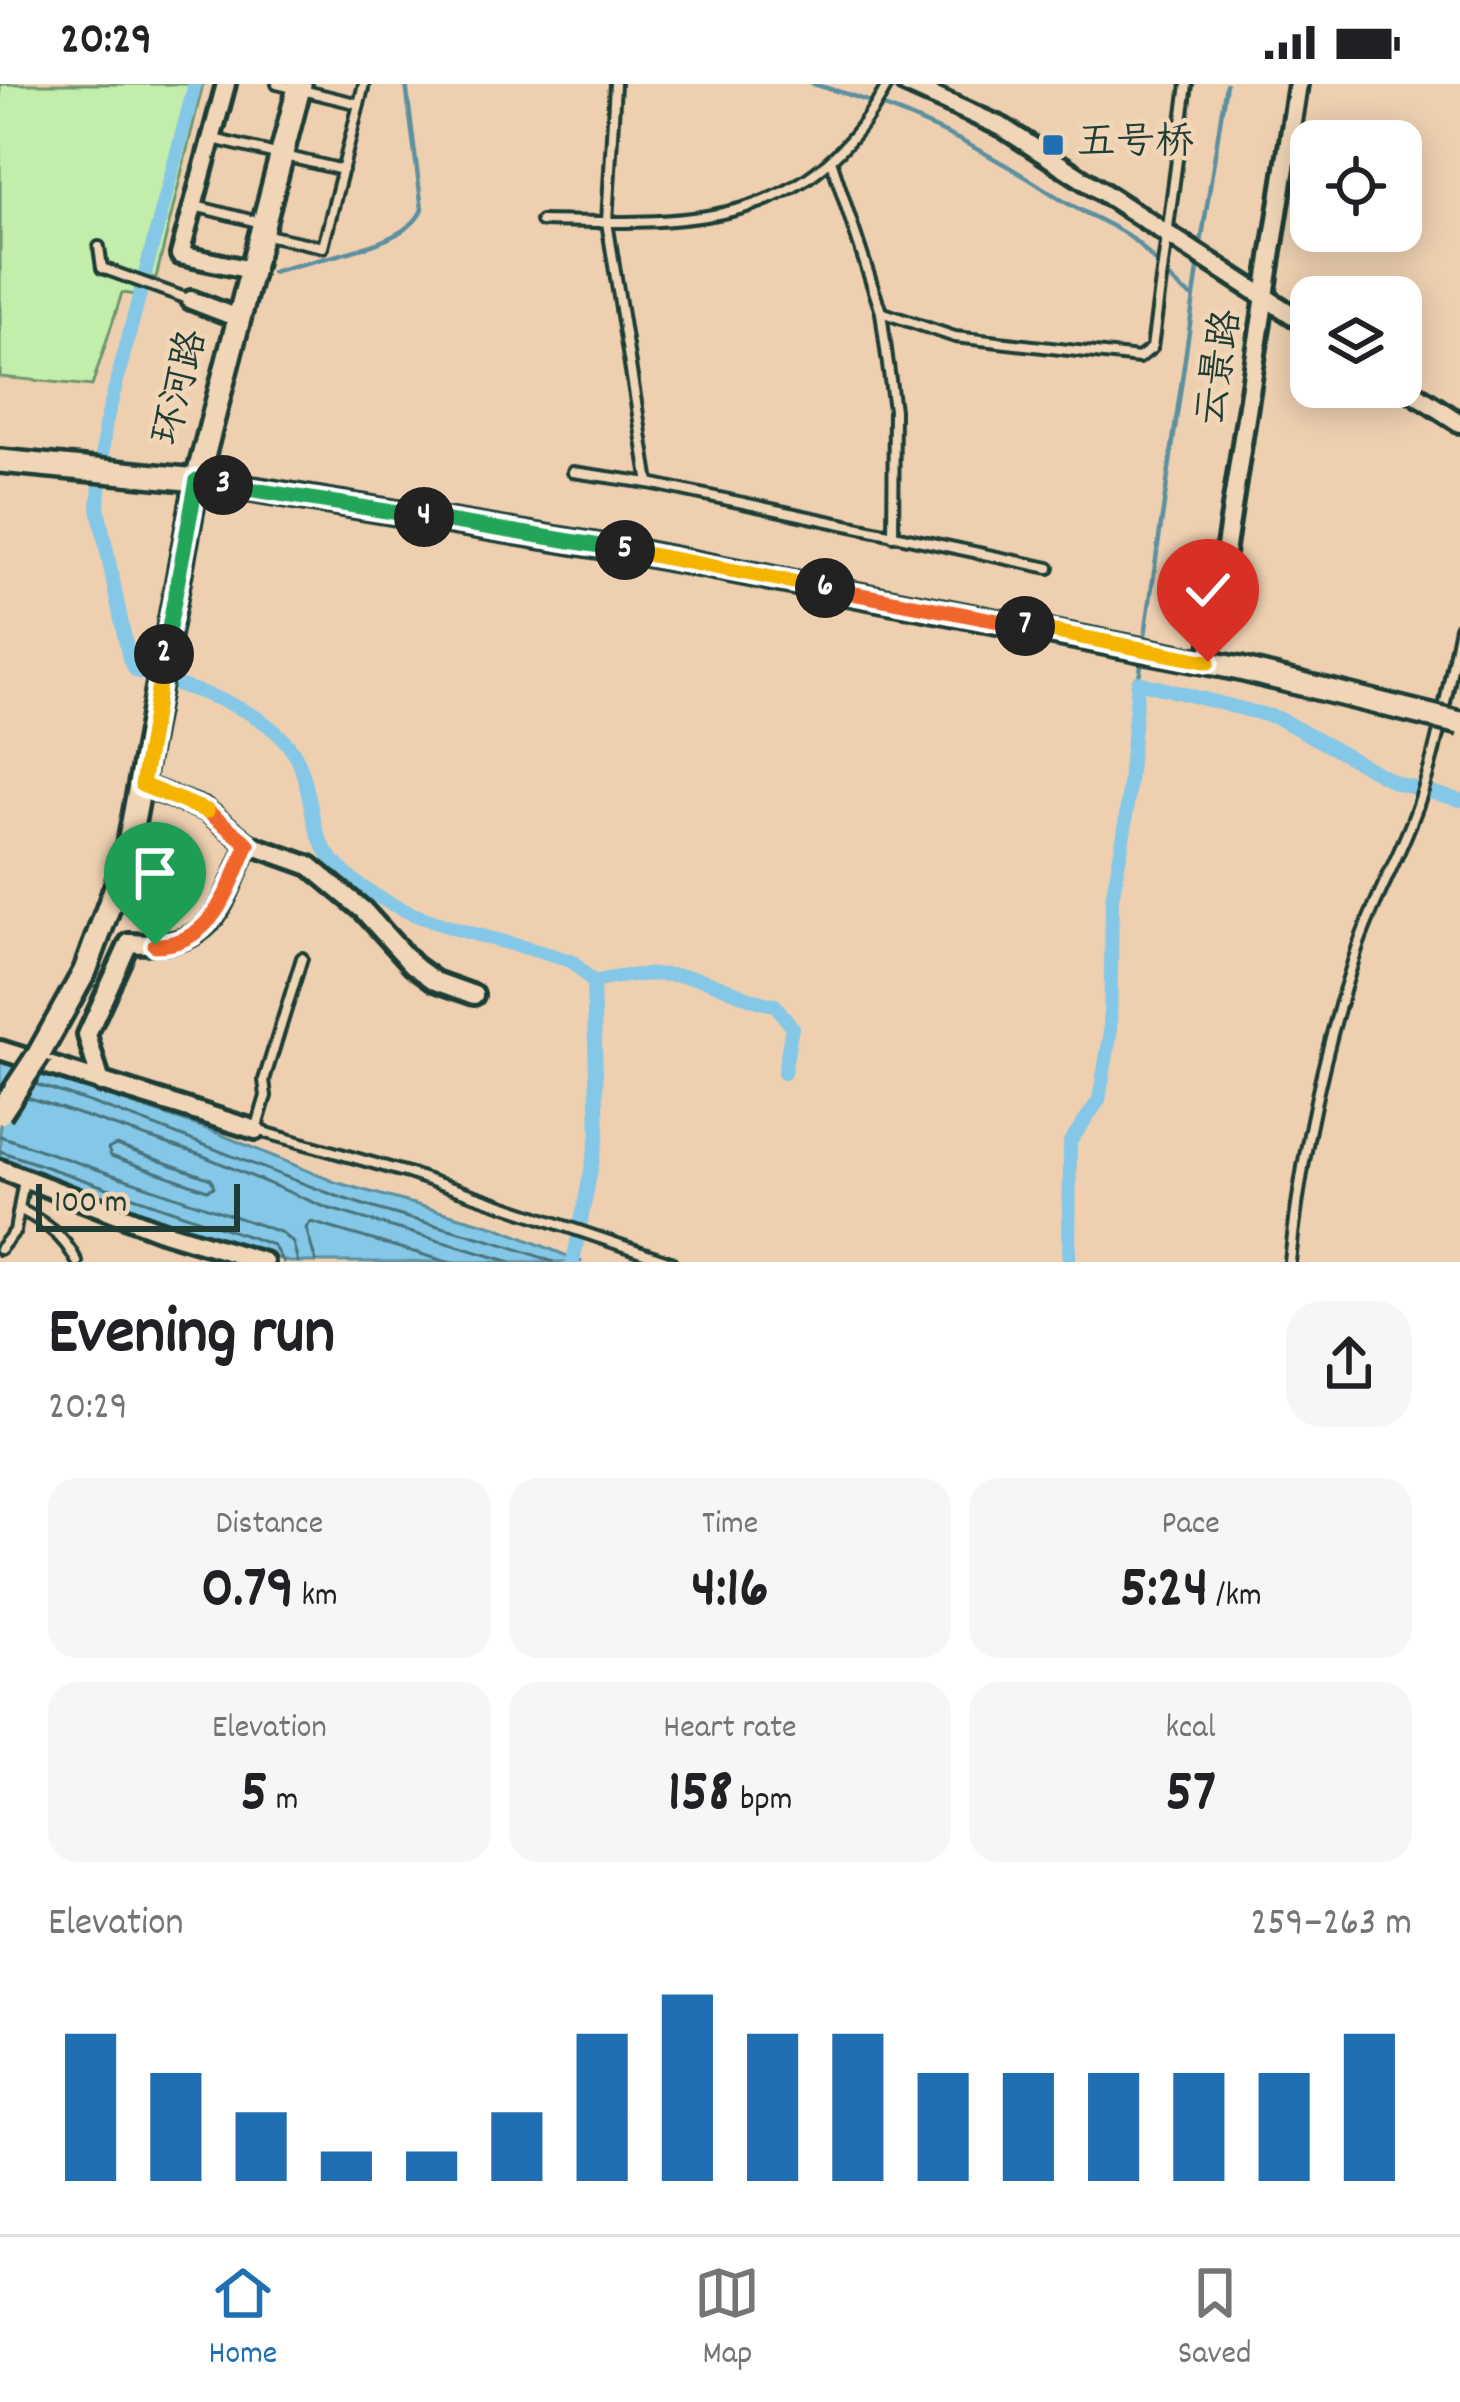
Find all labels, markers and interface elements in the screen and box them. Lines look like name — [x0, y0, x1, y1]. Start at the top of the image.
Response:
text: 20:29 — [60, 10, 152, 74]
place label: 五号桥 — [1077, 118, 1194, 173]
map controls — [1290, 120, 1422, 408]
button: locate — [1290, 120, 1422, 252]
marker: 五号桥 — [1040, 132, 1066, 158]
button: layers — [1290, 276, 1422, 408]
street label: 云景路 — [1186, 306, 1258, 430]
street label: 环河路 — [142, 325, 224, 451]
pin: 3 — [193, 455, 253, 515]
text: 3 — [216, 461, 230, 508]
pin: 4 — [394, 487, 454, 547]
text: 4 — [417, 493, 431, 540]
pin: 5 — [595, 520, 655, 580]
text: 5 — [617, 526, 633, 573]
pin — [1157, 539, 1259, 662]
icon: check — [1175, 557, 1241, 623]
pin: 6 — [795, 558, 855, 618]
text: 6 — [817, 564, 833, 611]
pin: 7 — [995, 596, 1055, 656]
text: 7 — [1019, 602, 1031, 649]
pin: 2 — [134, 624, 194, 684]
text: 2 — [157, 630, 171, 677]
pin — [104, 822, 206, 945]
icon: arrive — [122, 840, 188, 906]
scale bar — [36, 1178, 240, 1231]
text: 100 m — [54, 1181, 127, 1228]
text: Evening run — [48, 1290, 335, 1384]
button: share — [1286, 1301, 1412, 1427]
text: 20:29 — [48, 1382, 128, 1437]
text: Distance — [216, 1502, 323, 1549]
text: Time — [702, 1502, 758, 1549]
text: Pace — [1162, 1502, 1220, 1549]
text: 0.79 — [201, 1549, 294, 1635]
text: 4:16 — [691, 1549, 769, 1635]
text: 5:24 — [1120, 1549, 1209, 1635]
text: km — [294, 1574, 338, 1621]
text: /km — [1209, 1574, 1262, 1621]
text: Elevation — [212, 1706, 327, 1753]
text: Heart rate — [663, 1706, 797, 1753]
text: kcal — [1166, 1706, 1216, 1753]
text: 5 — [240, 1753, 268, 1839]
text: 158 — [668, 1753, 733, 1839]
text: 57 — [1165, 1753, 1216, 1839]
text: m — [268, 1778, 298, 1825]
text: bpm — [733, 1778, 792, 1825]
text: Elevation — [48, 1898, 184, 1953]
text: 259–263 m — [1251, 1898, 1412, 1953]
tab: Home — [209, 2260, 277, 2379]
tab: Map — [694, 2260, 760, 2379]
tab: Saved — [1178, 2260, 1251, 2379]

